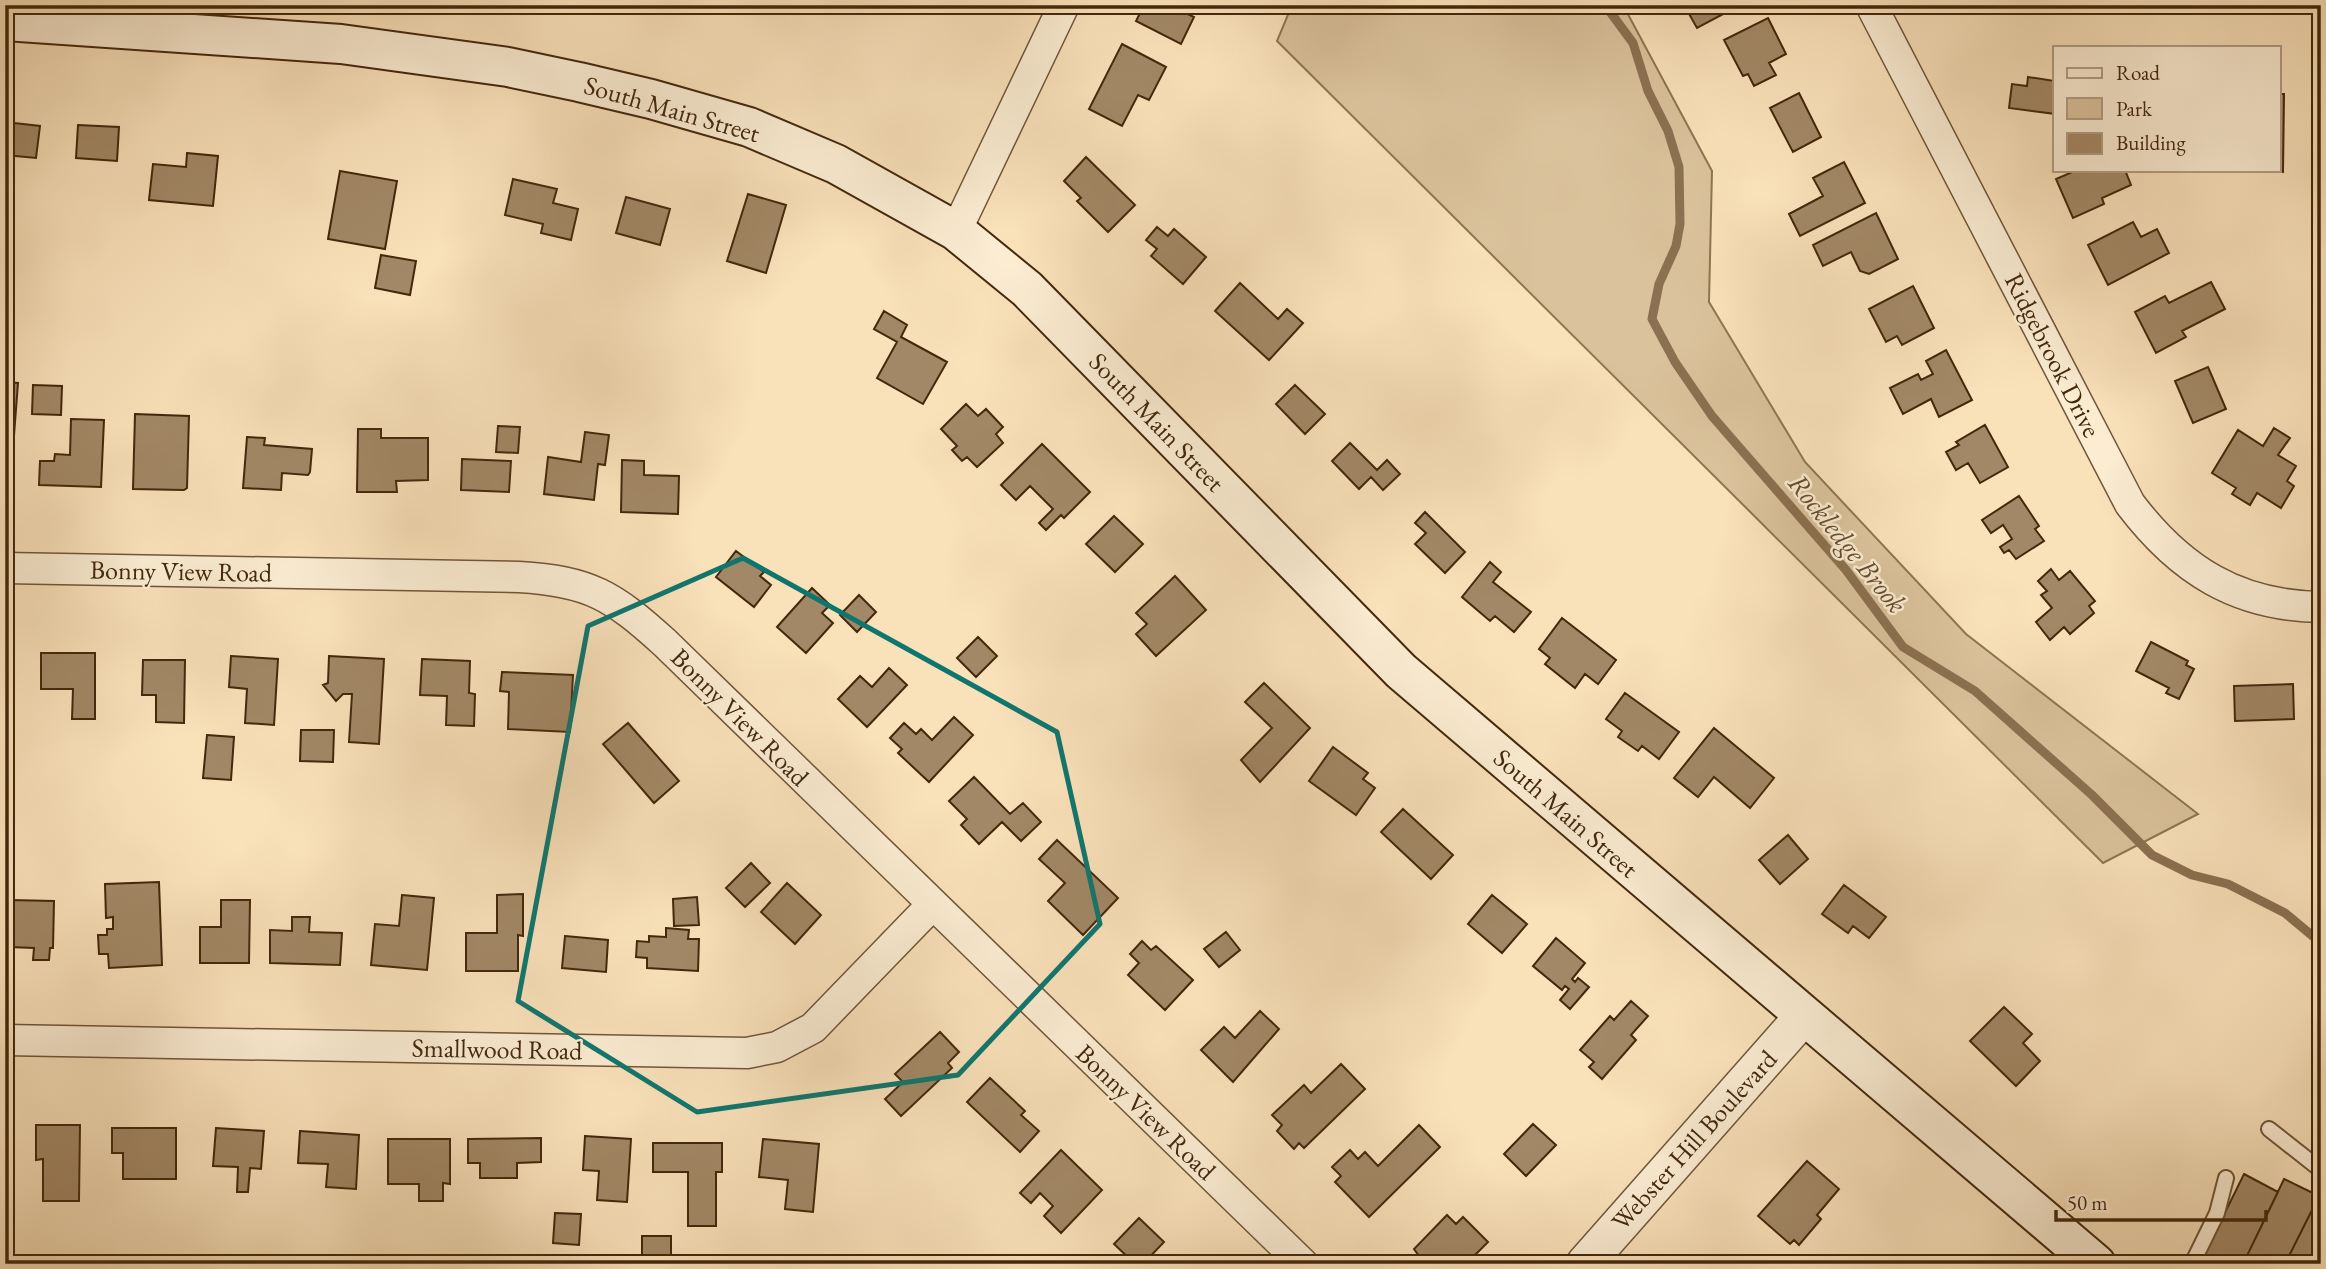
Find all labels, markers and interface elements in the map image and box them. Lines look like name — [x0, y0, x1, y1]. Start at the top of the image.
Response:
legend — [2053, 46, 2280, 172]
text: Road — [2116, 59, 2160, 86]
street label: South Main Street — [580, 68, 764, 150]
text: Park — [2116, 95, 2153, 122]
text: Building — [2116, 129, 2186, 156]
street label: Ridgebrook Drive — [1997, 267, 2109, 443]
street label: South Main Street — [1082, 345, 1232, 499]
water label: Rockledge Brook — [1781, 466, 1916, 620]
street label: Bonny View Road — [90, 552, 273, 590]
street label: Bonny View Road — [664, 641, 817, 794]
street label: South Main Street — [1486, 741, 1646, 885]
street label: Smallwood Road — [411, 1031, 584, 1068]
street label: Bonny View Road — [1069, 1037, 1224, 1188]
street label: Webster Hill Boulevard — [1604, 1042, 1785, 1238]
scale bar — [2056, 1178, 2266, 1222]
text: 50 m — [2067, 1189, 2108, 1216]

